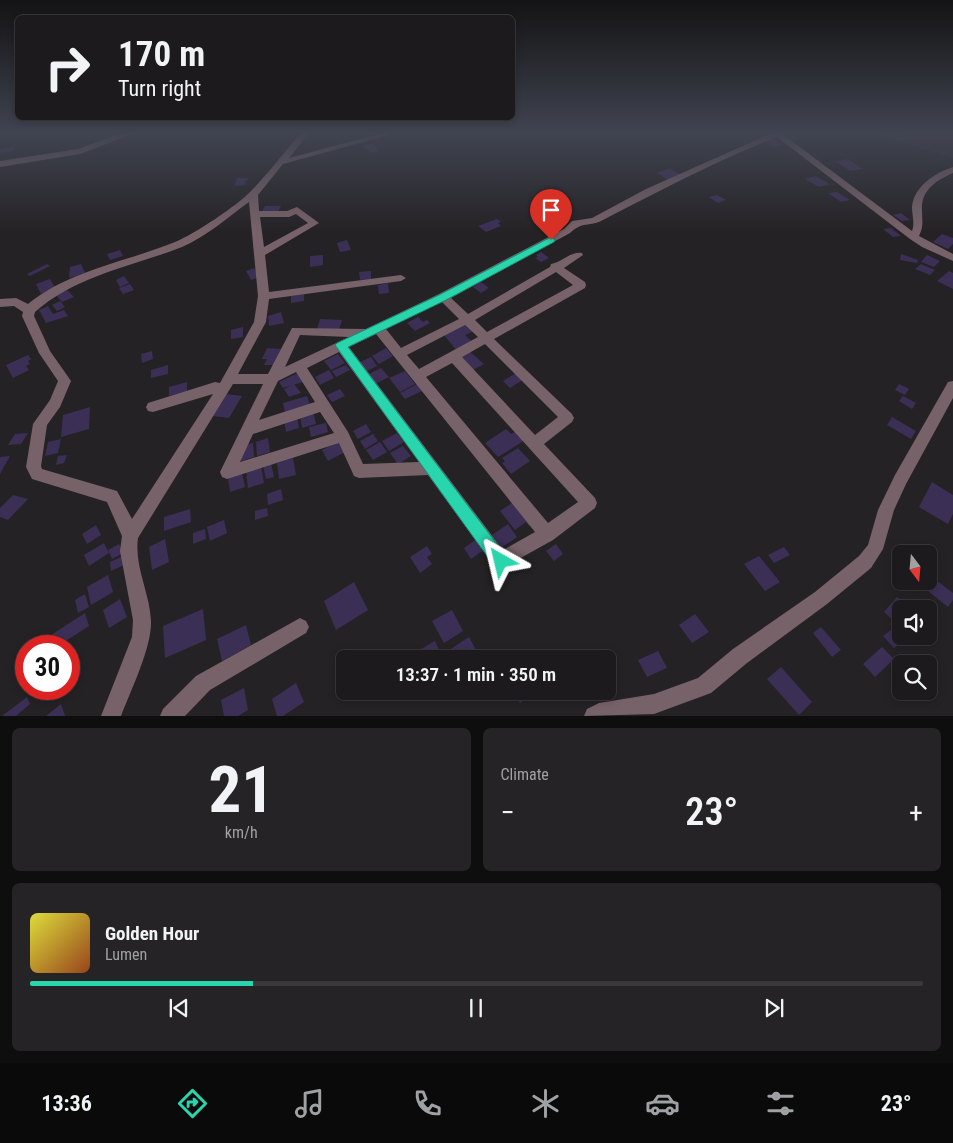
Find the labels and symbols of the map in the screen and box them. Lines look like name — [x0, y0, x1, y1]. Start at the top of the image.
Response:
pin — [530, 189, 572, 240]
position arrow — [474, 534, 526, 586]
north arrow — [892, 545, 938, 590]
speed limit sign: 30 — [15, 635, 80, 700]

